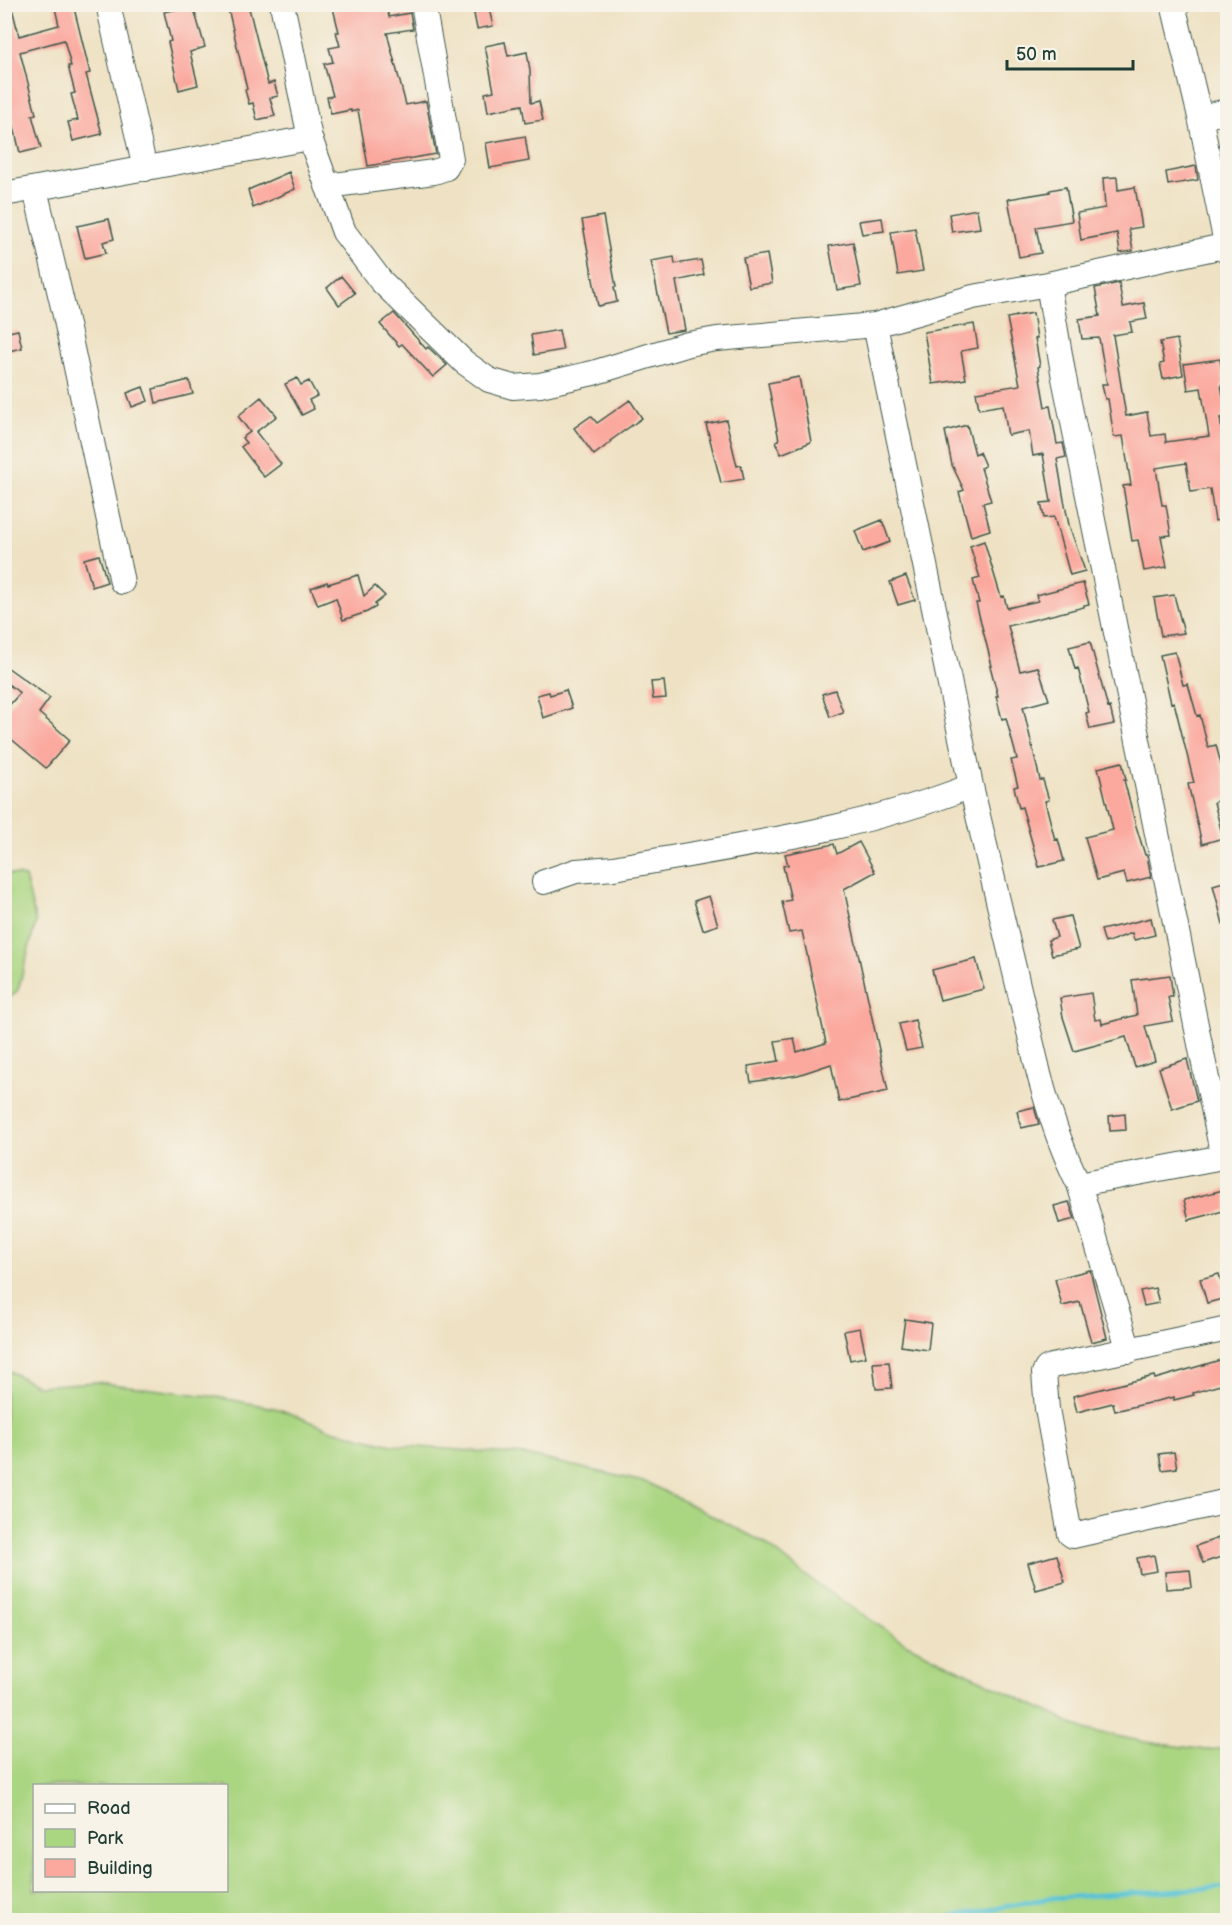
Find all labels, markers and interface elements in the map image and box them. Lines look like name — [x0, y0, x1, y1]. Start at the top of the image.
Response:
scale bar — [1007, 33, 1133, 71]
text: 50 m — [1016, 44, 1057, 65]
legend — [33, 1784, 228, 1892]
text: Road — [87, 1798, 131, 1819]
text: Park — [87, 1828, 123, 1849]
text: Building — [87, 1858, 153, 1879]

